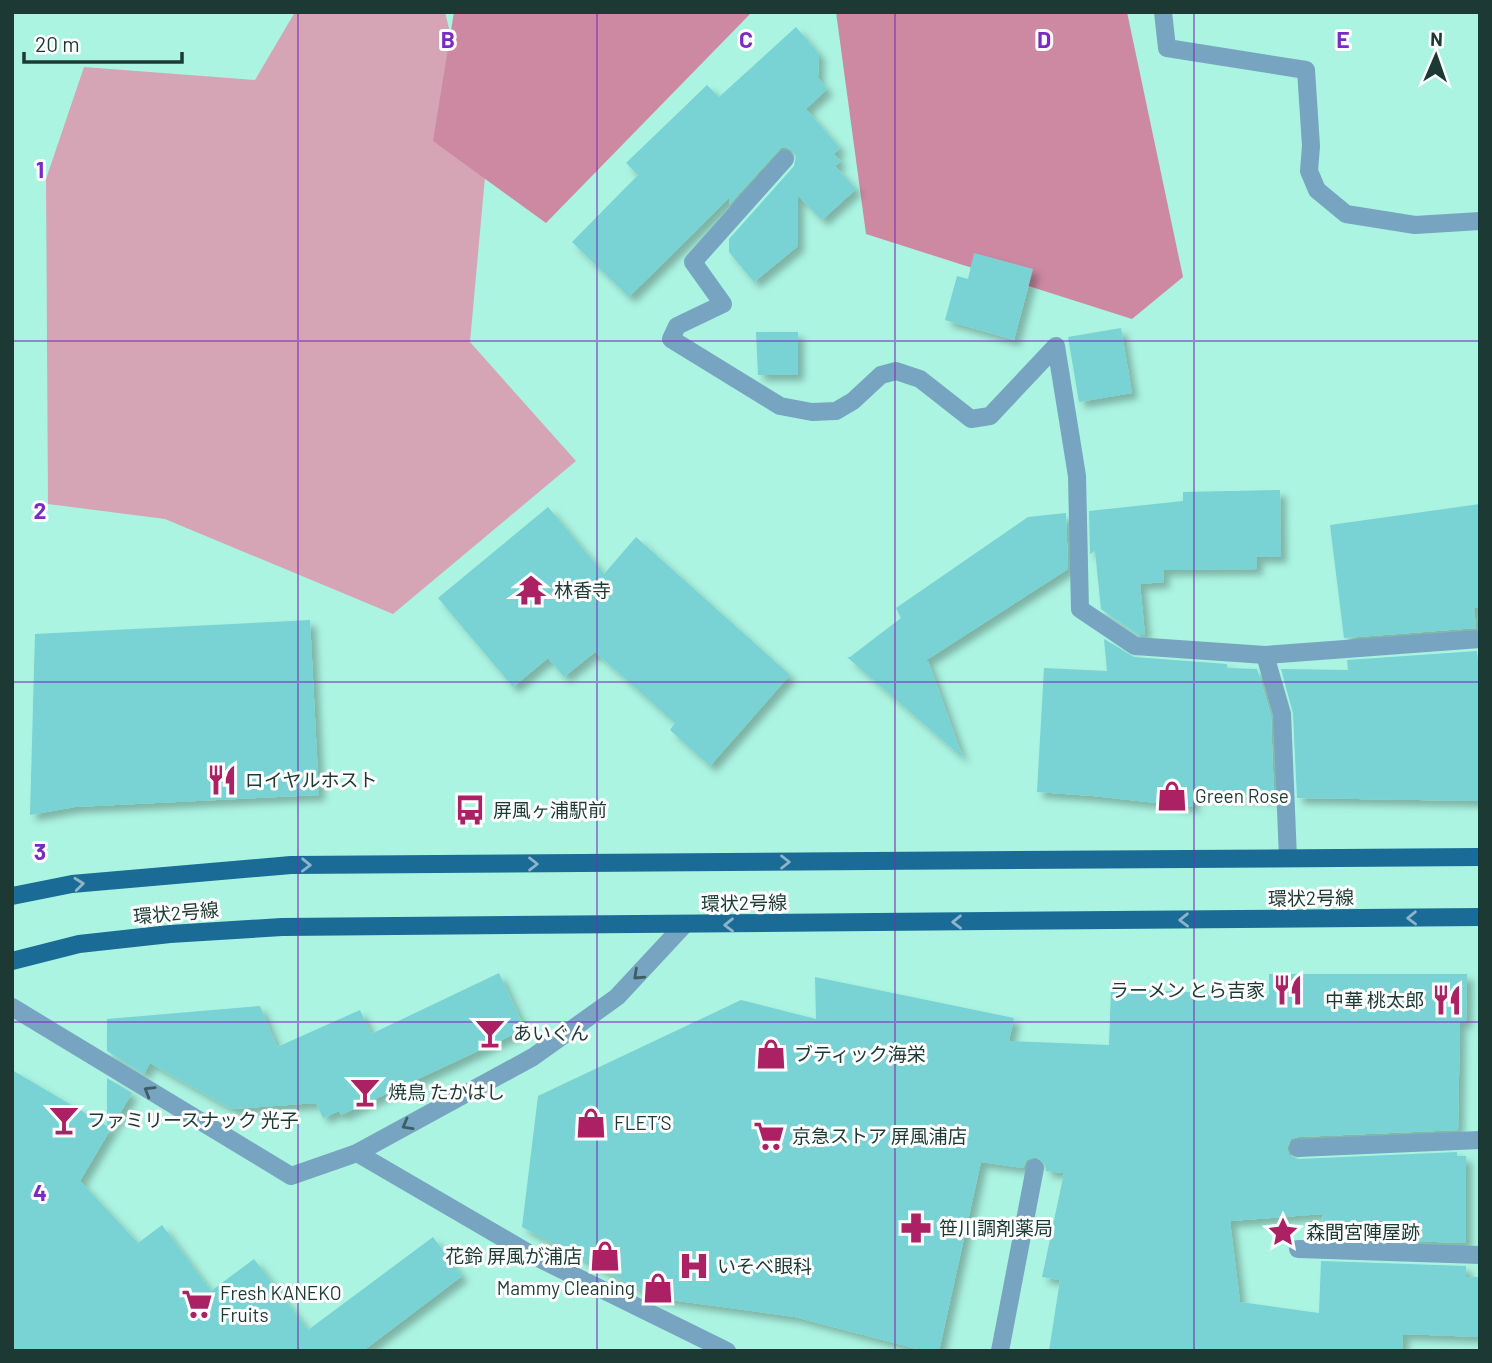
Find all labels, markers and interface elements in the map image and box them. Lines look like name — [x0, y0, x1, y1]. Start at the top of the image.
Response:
scale bar — [24, 21, 182, 65]
north arrow — [1401, 21, 1471, 91]
text: B — [441, 25, 455, 53]
text: C — [739, 25, 753, 53]
text: D — [1037, 25, 1051, 53]
text: E — [1336, 25, 1350, 53]
text: N — [1430, 27, 1443, 50]
text: 20 m — [35, 31, 80, 56]
text: 1 — [36, 155, 44, 183]
text: 2 — [34, 496, 46, 524]
temple icon: 林香寺 — [514, 573, 548, 607]
place label: 林香寺 — [554, 578, 611, 601]
restaurant icon: ロイヤルホスト — [205, 763, 239, 797]
place label: ロイヤルホスト — [245, 768, 377, 791]
shop icon: Green Rose — [1155, 779, 1189, 813]
place label: Green Rose — [1195, 784, 1289, 807]
bus stop icon: 屏風ヶ浦駅前 — [453, 793, 487, 827]
place label: 屏風ヶ浦駅前 — [493, 798, 607, 821]
text: 3 — [34, 837, 46, 865]
one-way arrow — [781, 854, 791, 870]
one-way arrow — [529, 856, 539, 872]
one-way arrow — [301, 857, 312, 873]
one-way arrow — [74, 877, 85, 892]
street label: 環状2号線 — [1268, 885, 1354, 910]
street label: 環状2号線 — [701, 890, 787, 915]
street label: 環状2号線 — [132, 897, 220, 928]
one-way arrow — [1406, 910, 1417, 925]
one-way arrow — [1178, 912, 1189, 928]
one-way arrow — [951, 914, 961, 930]
one-way arrow — [723, 917, 734, 932]
one-way arrow — [633, 967, 646, 980]
restaurant icon: ラーメン とら吉家 — [1271, 973, 1305, 1007]
place label: ラーメン とら吉家 — [1110, 978, 1265, 1001]
restaurant icon: 中華 桃太郎 — [1430, 983, 1464, 1017]
place label: 中華 桃太郎 — [1325, 988, 1424, 1011]
bar icon: あいぐん — [473, 1016, 507, 1050]
place label: あいぐん — [513, 1021, 589, 1044]
shop icon: ブティック海栄 — [754, 1037, 788, 1071]
place label: ブティック海栄 — [794, 1042, 926, 1065]
bar icon: 焼鳥 たかはし — [348, 1075, 382, 1109]
place label: 焼鳥 たかはし — [388, 1080, 505, 1103]
one-way arrow — [143, 1086, 156, 1099]
bar icon: ファミリースナック 光子 — [47, 1103, 81, 1137]
shop icon: FLET’S — [574, 1106, 608, 1140]
place label: ファミリースナック 光子 — [87, 1108, 299, 1131]
place label: FLET’S — [614, 1111, 672, 1134]
one-way arrow — [402, 1117, 414, 1131]
supermarket icon: 京急ストア 屏風浦店 — [752, 1119, 786, 1153]
place label: 京急ストア 屏風浦店 — [792, 1124, 967, 1147]
text: 4 — [33, 1178, 47, 1206]
pharmacy icon: 笹川調剤薬局 — [899, 1211, 933, 1245]
place icon: 森間宮陣屋跡 — [1266, 1215, 1300, 1249]
place label: 笹川調剤薬局 — [939, 1216, 1053, 1239]
place label: 森間宮陣屋跡 — [1306, 1220, 1420, 1243]
shop icon: 花鈴 屏風が浦店 — [588, 1239, 622, 1273]
place label: 花鈴 屏風が浦店 — [445, 1244, 582, 1267]
hospital icon: いそべ眼科 — [677, 1249, 711, 1283]
place label: いそべ眼科 — [717, 1254, 812, 1277]
shop icon: Mammy Cleaning — [641, 1271, 675, 1305]
place label: Mammy Cleaning — [497, 1276, 635, 1299]
place label: Fresh KANEKO Fruits — [220, 1281, 341, 1326]
supermarket icon: Fresh KANEKO Fruits — [180, 1287, 214, 1321]

